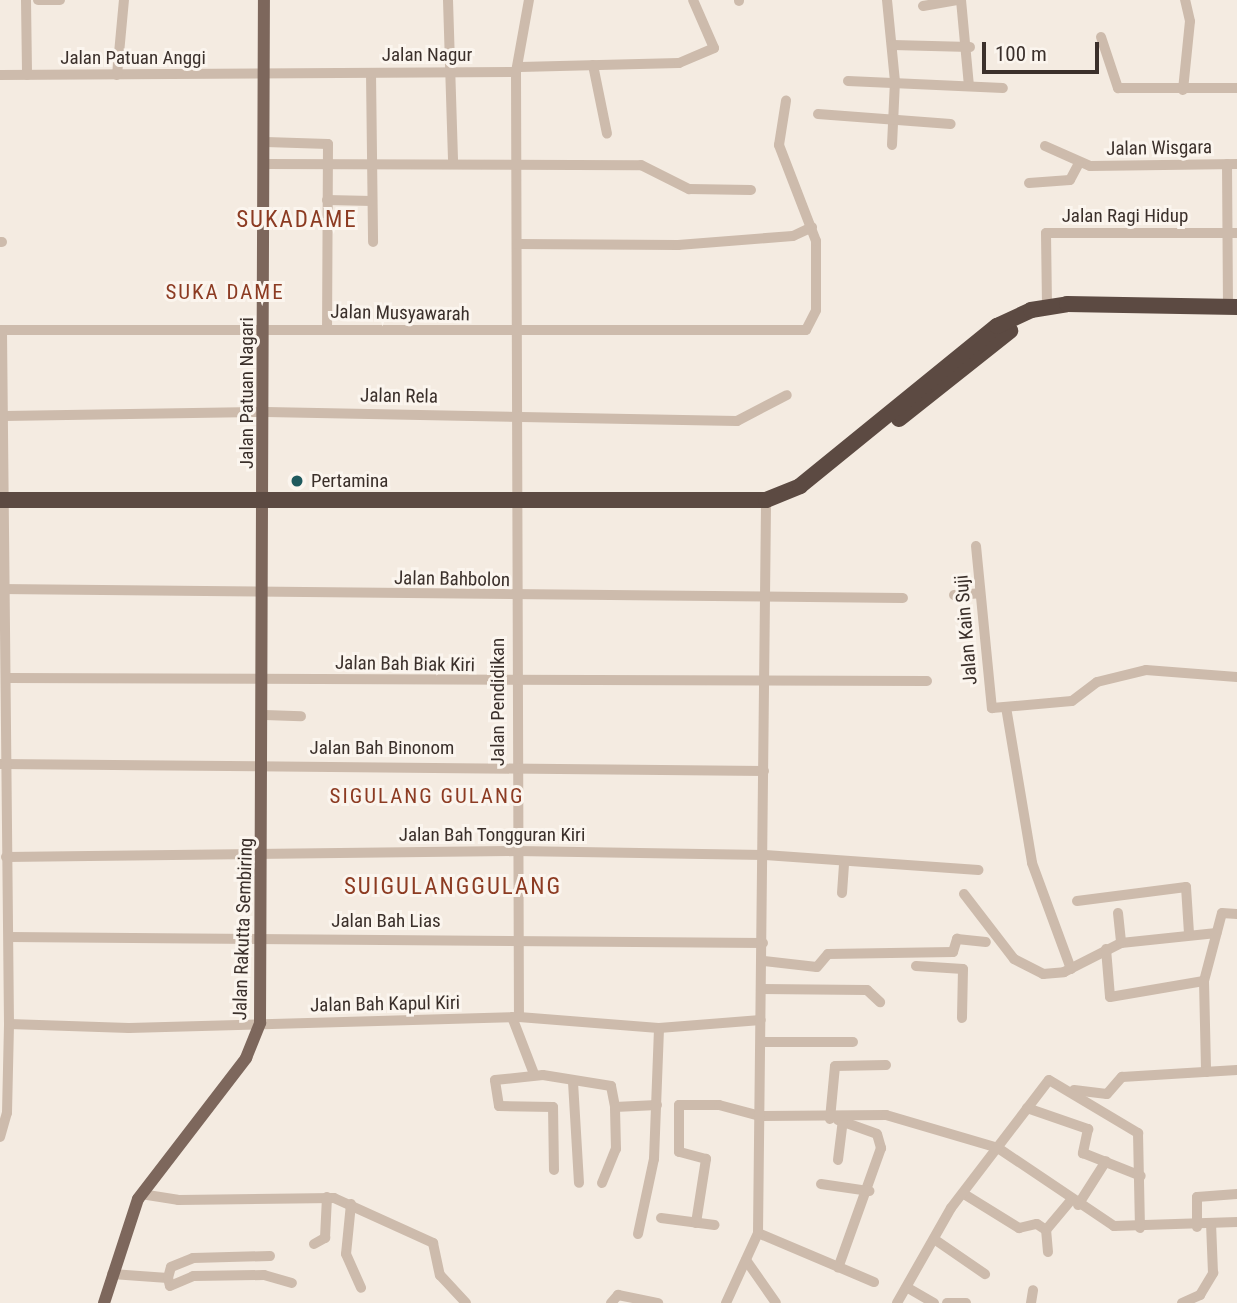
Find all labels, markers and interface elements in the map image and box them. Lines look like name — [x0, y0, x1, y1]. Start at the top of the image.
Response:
scale bar — [985, 28, 1102, 72]
text: 100 m — [995, 42, 1047, 66]
street label: Jalan Nagur — [382, 44, 472, 66]
street label: Jalan Patuan Anggi — [60, 47, 206, 69]
street label: Jalan Wisgara — [1106, 136, 1212, 160]
street label: Jalan Ragi Hidup — [1062, 205, 1188, 227]
district label: SUKADAME — [237, 206, 357, 234]
district label: SUKA DAME — [167, 279, 283, 305]
street label: Jalan Musyawarah — [330, 300, 470, 326]
street label: Jalan Patuan Nagari — [236, 317, 258, 469]
street label: Jalan Rela — [360, 384, 438, 408]
place label: Pertamina — [311, 470, 388, 492]
marker: Pertamina — [289, 473, 305, 489]
street label: Jalan Bahbolon — [394, 567, 510, 591]
street label: Jalan Kain Suji — [950, 574, 982, 686]
street label: Jalan Pendidikan — [487, 638, 509, 766]
street label: Jalan Bah Biak Kiri — [335, 651, 475, 677]
street label: Jalan Bah Binonom — [310, 737, 454, 759]
district label: SIGULANG GULANG — [331, 783, 523, 809]
street label: Jalan Bah Tongguran Kiri — [399, 824, 585, 846]
street label: Jalan Rakutta Sembiring — [228, 837, 258, 1021]
district label: SUIGULANGGULANG — [346, 873, 560, 901]
street label: Jalan Bah Lias — [331, 910, 441, 932]
street label: Jalan Bah Kapul Kiri — [310, 991, 460, 1017]

